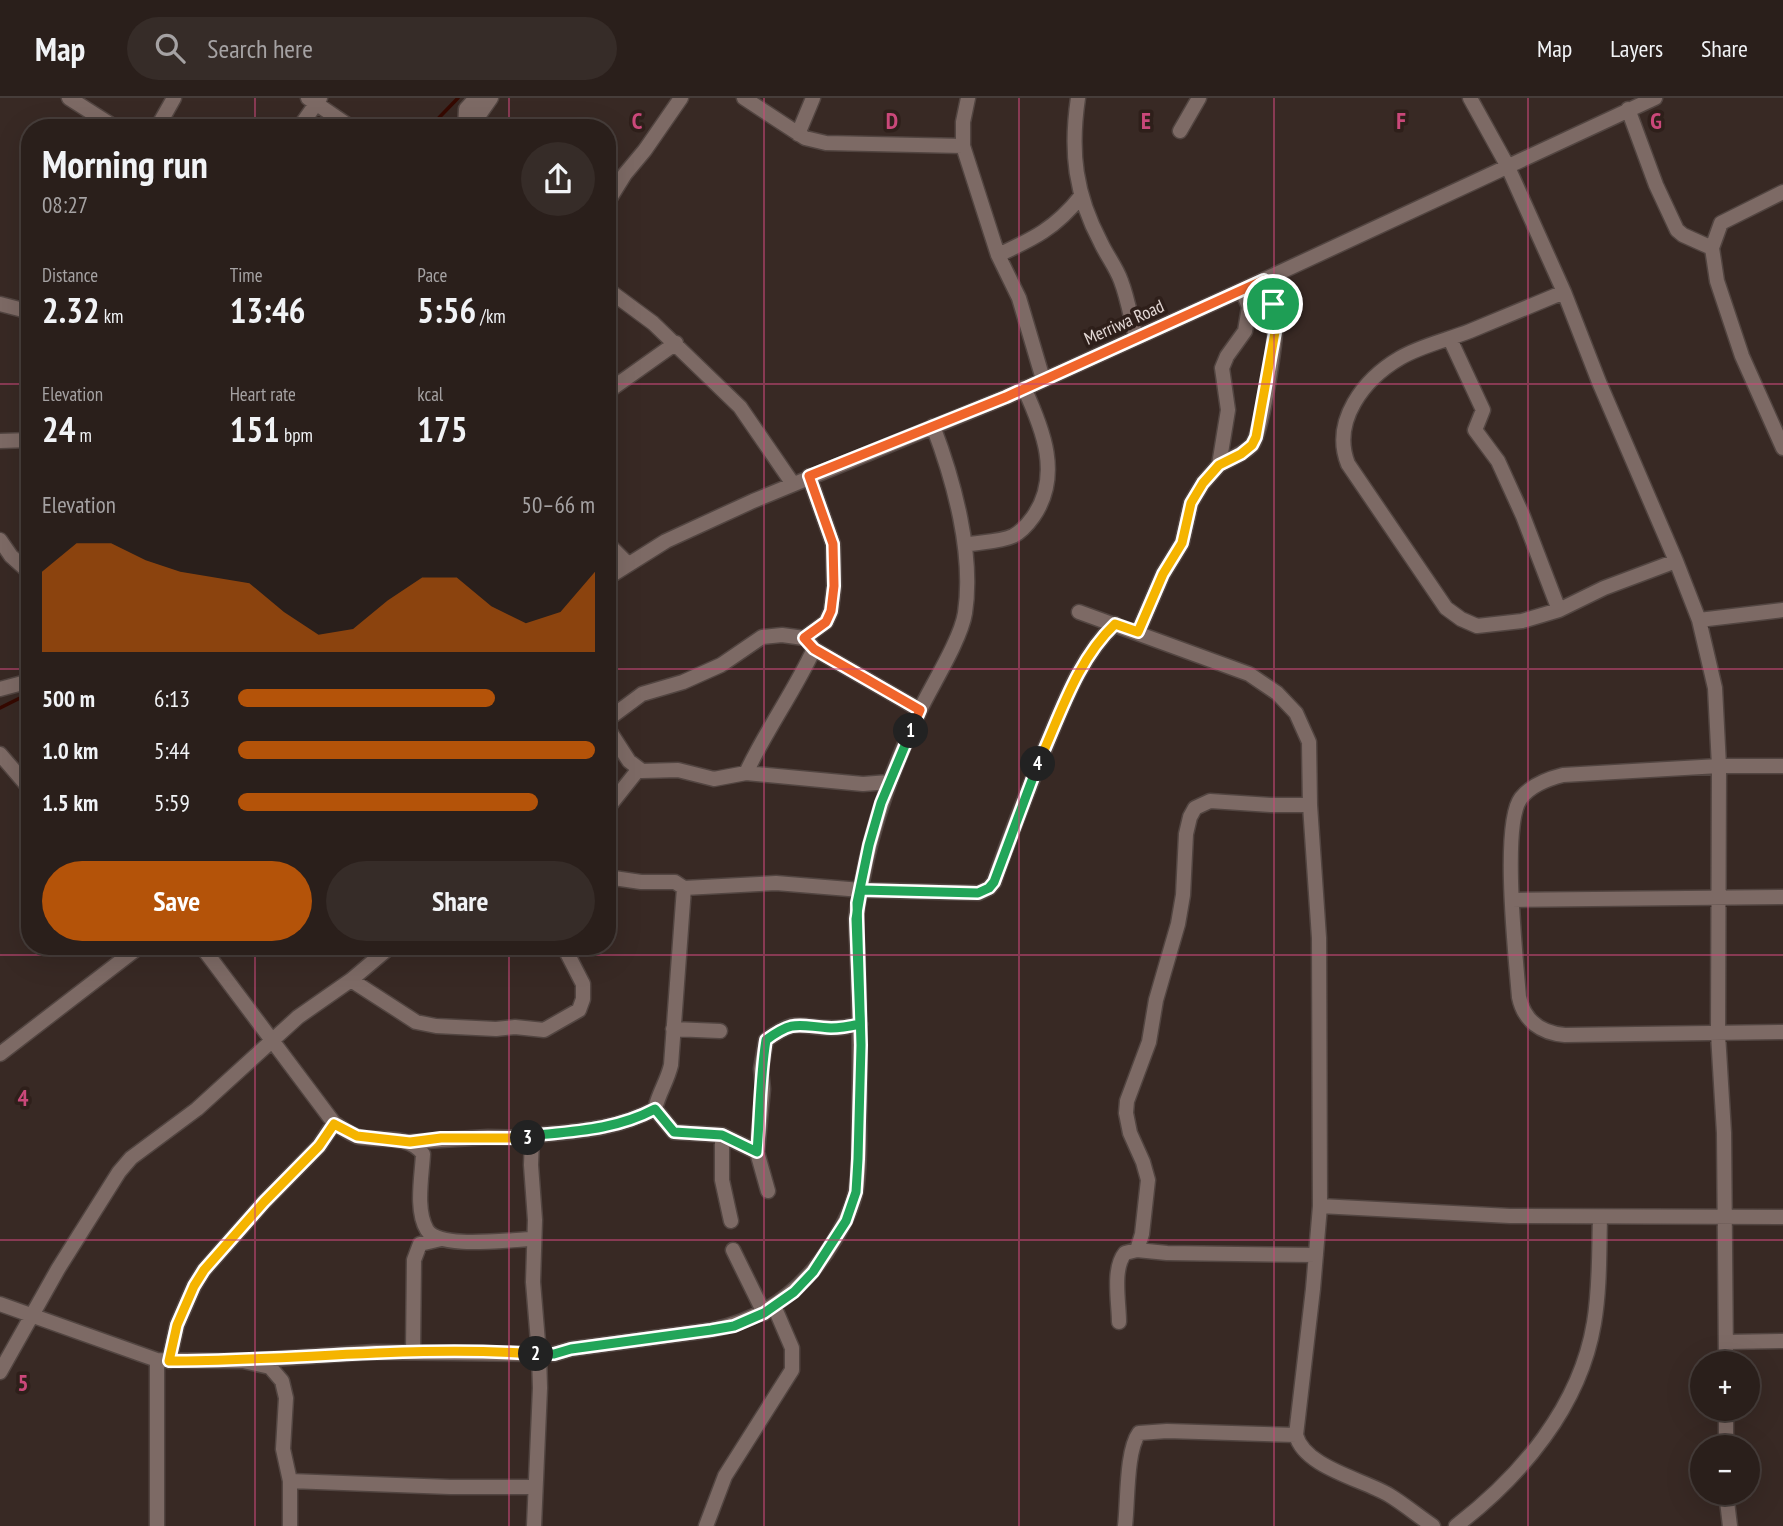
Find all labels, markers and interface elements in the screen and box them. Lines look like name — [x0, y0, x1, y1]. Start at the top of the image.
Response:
search box — [127, 17, 617, 80]
text: Map — [35, 27, 85, 70]
icon: search — [151, 29, 189, 67]
text: Search here — [207, 32, 313, 65]
text: Map — [1537, 33, 1572, 64]
text: Layers — [1610, 33, 1663, 64]
text: Share — [1701, 33, 1748, 64]
text: C — [632, 106, 643, 135]
text: D — [886, 106, 898, 135]
text: E — [1141, 106, 1151, 135]
text: F — [1396, 106, 1406, 135]
text: G — [1650, 106, 1662, 135]
text: Morning run — [42, 139, 208, 188]
button: share — [521, 142, 595, 216]
text: 08:27 — [42, 190, 88, 219]
text: Distance — [42, 263, 98, 287]
text: Time — [230, 263, 263, 287]
text: Pace — [417, 263, 447, 287]
pin — [1243, 274, 1303, 334]
icon: arrive — [1254, 285, 1292, 323]
text: 2.32 — [42, 287, 100, 333]
text: 13:46 — [230, 287, 305, 333]
text: 5:56 — [417, 287, 476, 333]
street label: Merriwa Road — [1080, 294, 1168, 350]
text: km — [100, 304, 123, 328]
text: /km — [476, 304, 506, 328]
text: Elevation — [42, 382, 103, 406]
text: Heart rate — [230, 382, 296, 406]
text: kcal — [417, 382, 443, 406]
text: 24 — [42, 406, 75, 452]
text: 151 — [230, 406, 280, 452]
text: 175 — [417, 406, 468, 452]
text: m — [75, 423, 92, 447]
text: bpm — [280, 423, 313, 447]
text: Elevation — [42, 490, 116, 519]
text: 50–66 m — [522, 490, 595, 519]
text: 500 m — [42, 684, 95, 713]
text: 6:13 — [154, 684, 190, 713]
pin: 1 — [894, 714, 928, 748]
text: 1 — [906, 718, 915, 742]
text: 1.0 km — [42, 736, 98, 765]
text: 5:44 — [154, 736, 190, 765]
pin: 4 — [1020, 746, 1056, 782]
text: 4 — [1033, 751, 1042, 775]
text: 1.5 km — [42, 788, 98, 817]
text: 5:59 — [154, 788, 190, 817]
button: Save — [42, 861, 312, 941]
button: Share — [326, 861, 595, 941]
text: 4 — [18, 1083, 29, 1112]
pin: 3 — [510, 1121, 546, 1156]
text: 3 — [523, 1125, 532, 1149]
pin: 2 — [518, 1336, 554, 1372]
text: 2 — [531, 1341, 540, 1365]
map controls — [1690, 1351, 1760, 1505]
button: + — [1690, 1351, 1760, 1421]
text: 5 — [18, 1368, 29, 1397]
button: − — [1690, 1435, 1760, 1505]

